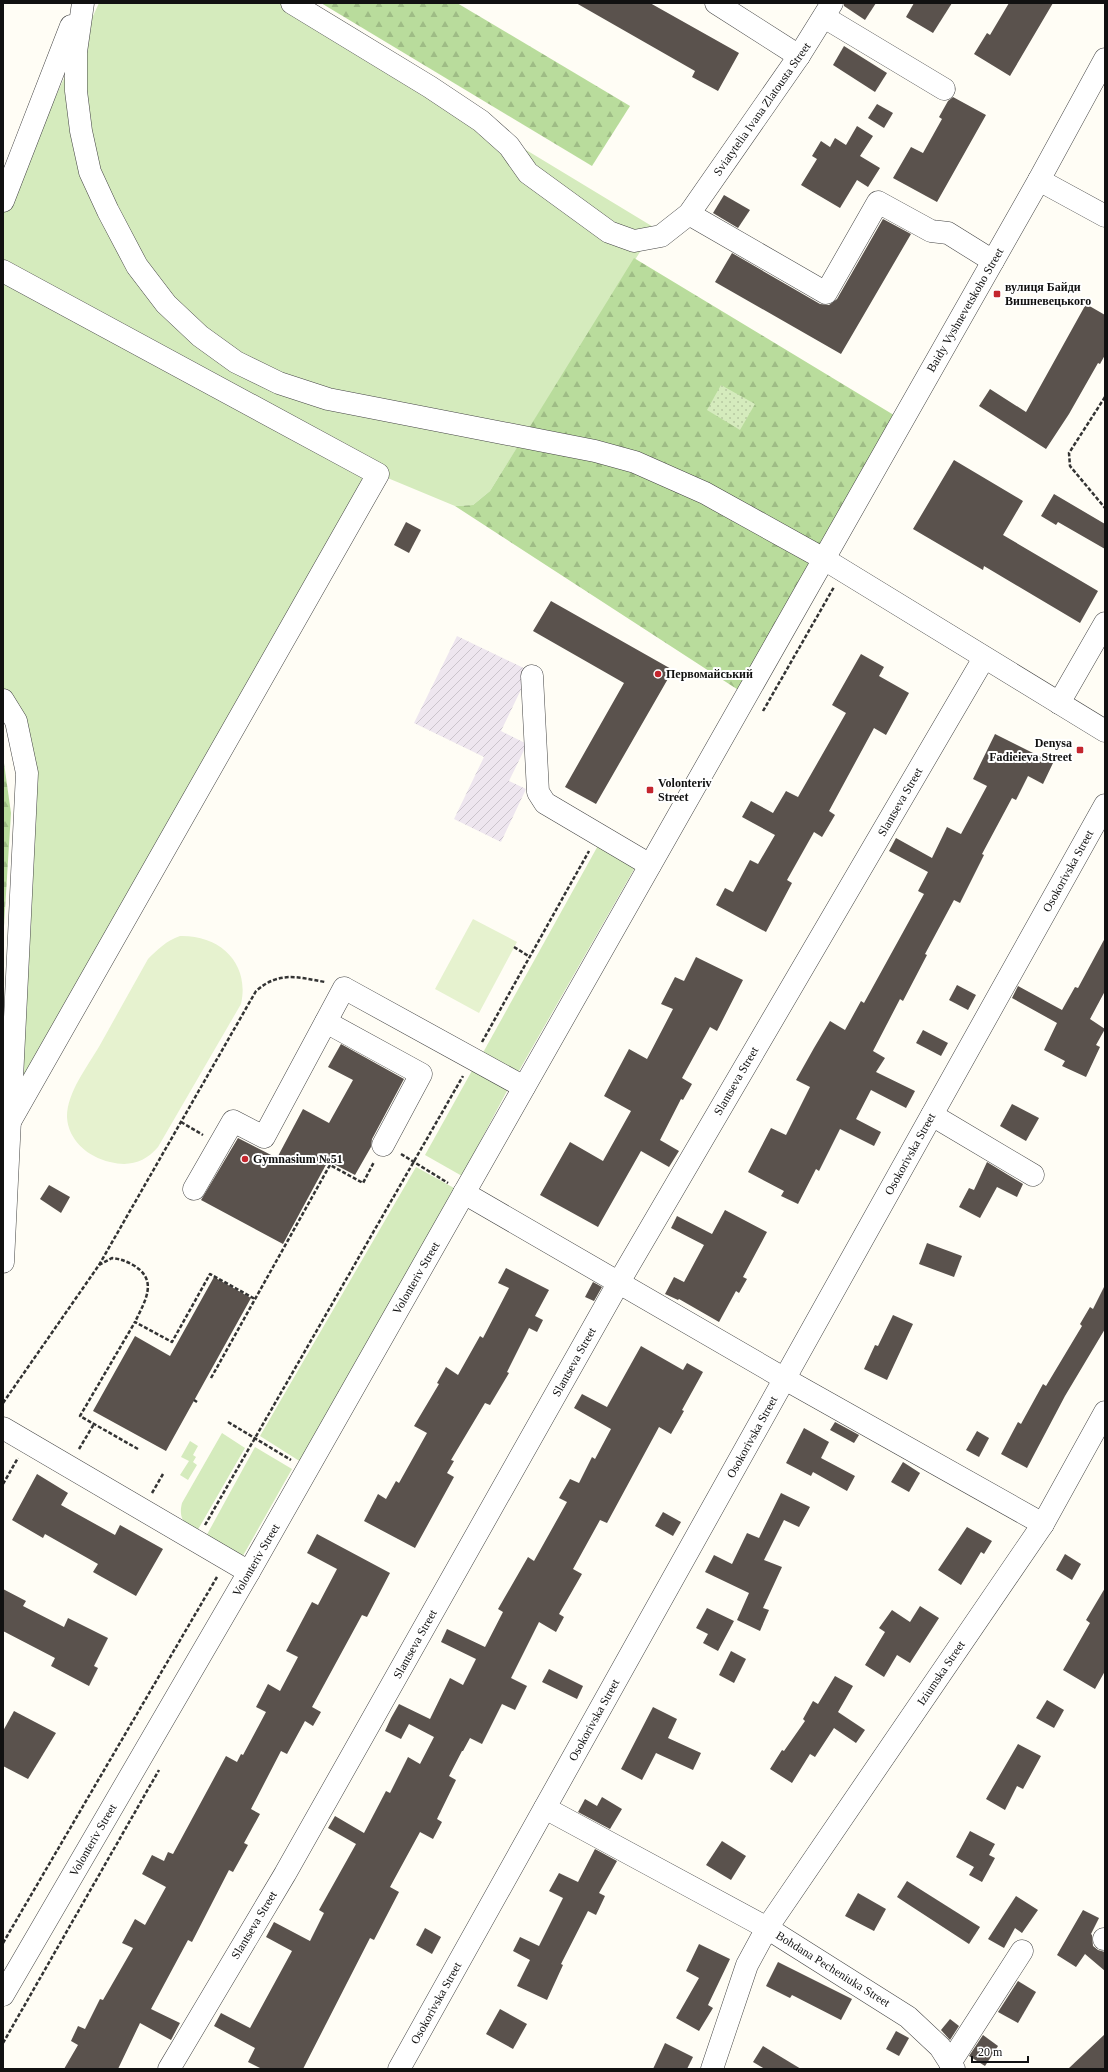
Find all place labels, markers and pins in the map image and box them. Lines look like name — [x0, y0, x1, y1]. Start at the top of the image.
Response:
place label: вулиця Байди Вишневецького — [1005, 280, 1091, 308]
marker: вулиця Байди Вишневецького — [992, 289, 1002, 299]
place label: Первомайський — [666, 667, 753, 681]
marker: Первомайський — [653, 669, 663, 679]
place label: Denysa Fadieieva Street — [989, 736, 1072, 764]
marker: Denysa Fadieieva Street — [1075, 745, 1085, 755]
place label: Volonteriv Street — [658, 776, 712, 804]
marker: Volonteriv Street — [645, 785, 655, 795]
place label: Gymnasium №51 — [253, 1152, 343, 1166]
marker: Gymnasium №51 — [240, 1154, 250, 1164]

